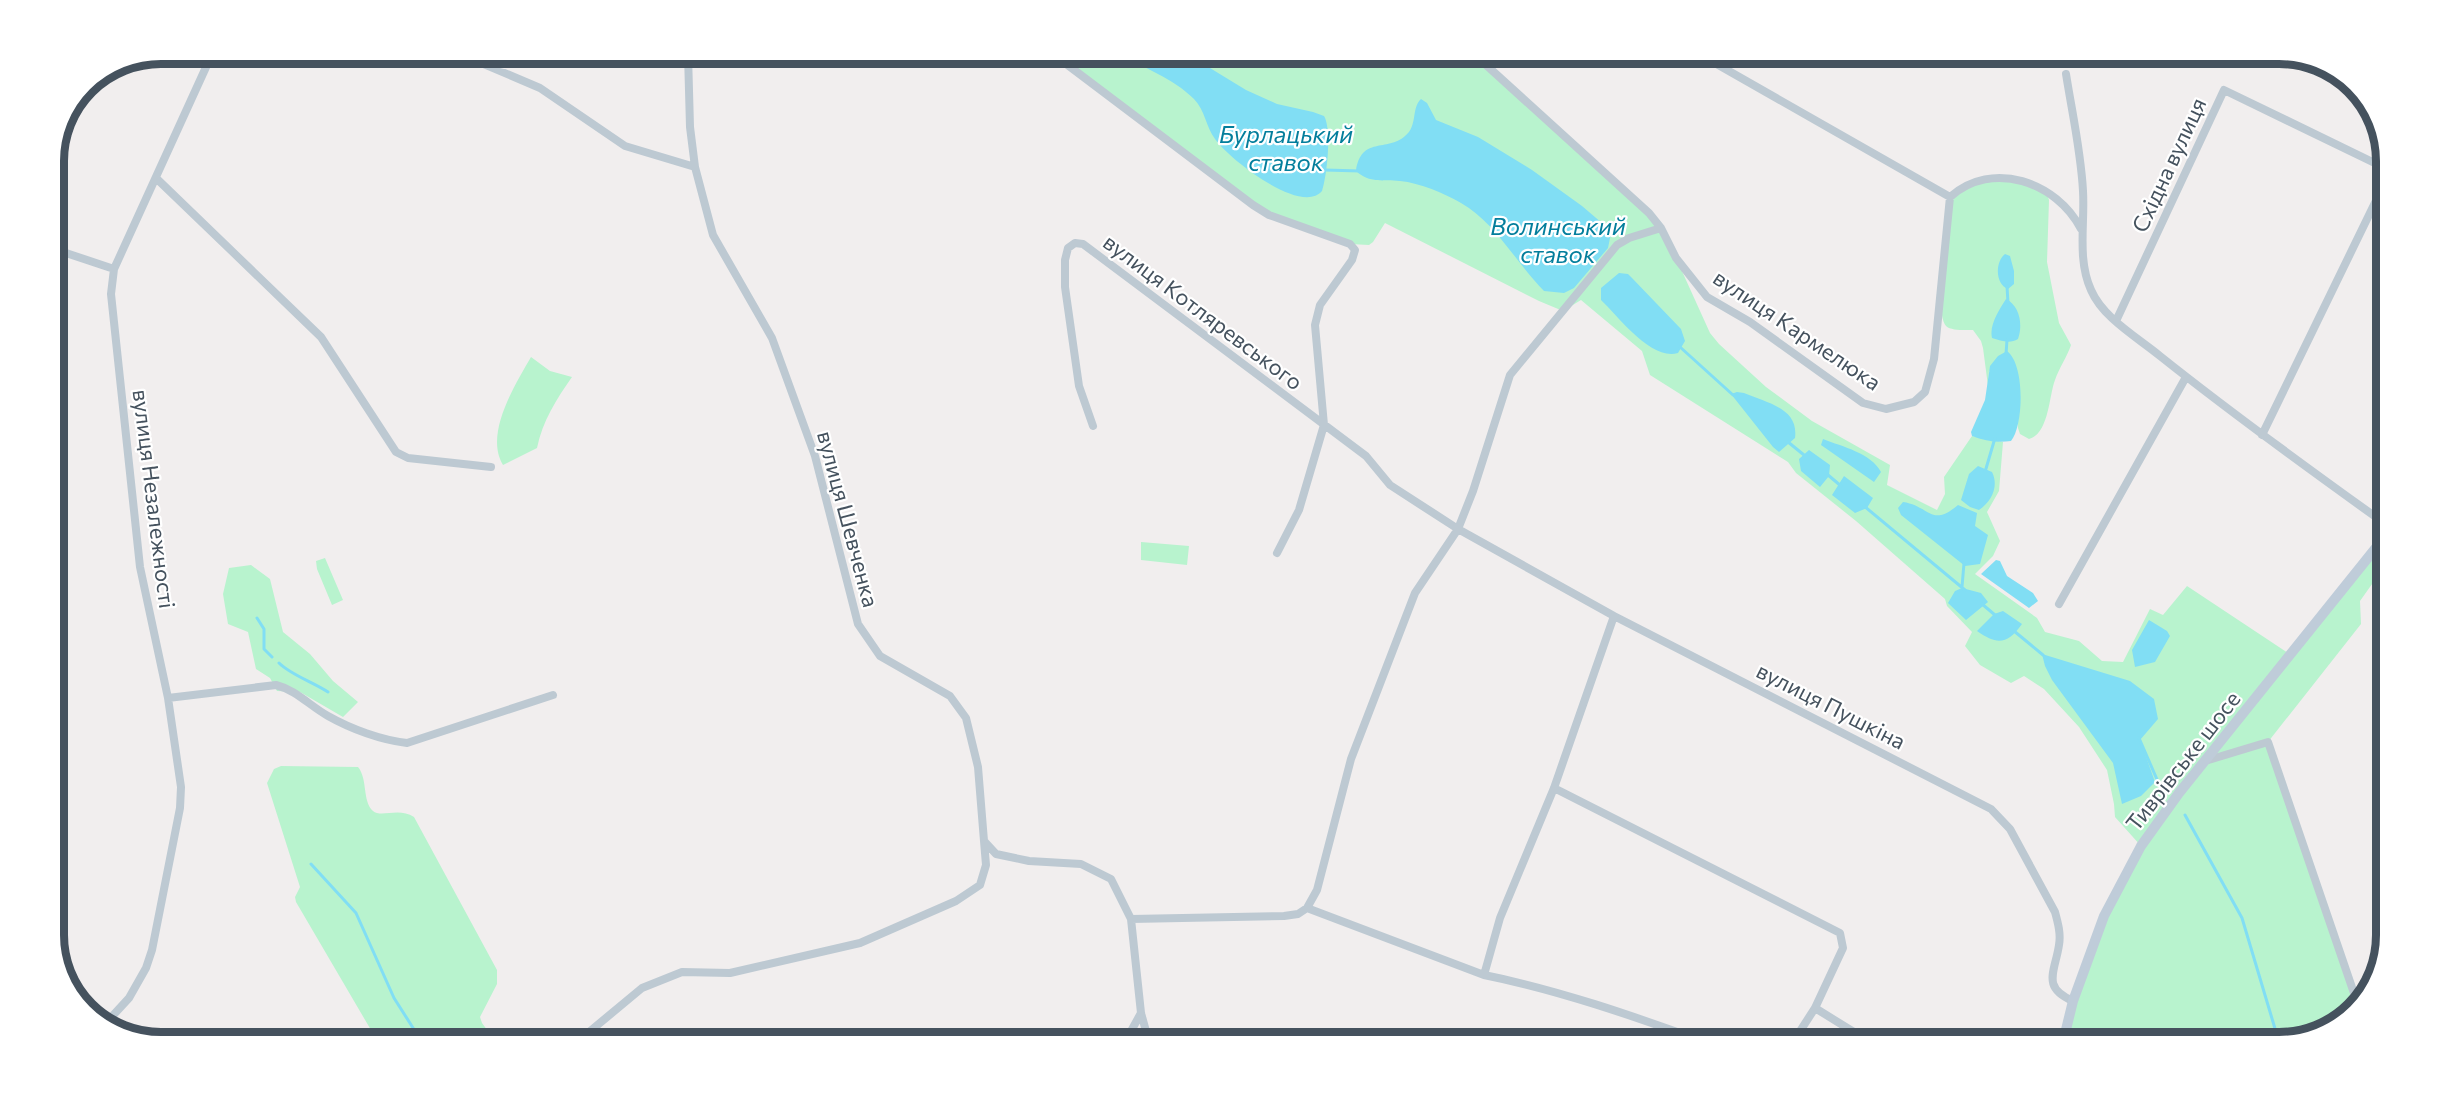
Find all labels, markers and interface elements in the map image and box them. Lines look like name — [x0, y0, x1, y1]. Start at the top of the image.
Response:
street label: Східна вулиця — [2126, 93, 2212, 236]
water label: Бурлацький ставок — [1219, 119, 1353, 176]
water label: Волинський ставок — [1490, 211, 1626, 268]
street label: вулиця Котляревського — [1098, 228, 1308, 395]
street label: вулиця Кармелюка — [1708, 264, 1886, 396]
street label: вулиця Незалежності — [128, 388, 181, 610]
street label: вулиця Шевченка — [812, 428, 885, 610]
street label: вулиця Пушкіна — [1752, 656, 1910, 755]
street label: Тиврівське шосе — [2120, 685, 2246, 836]

